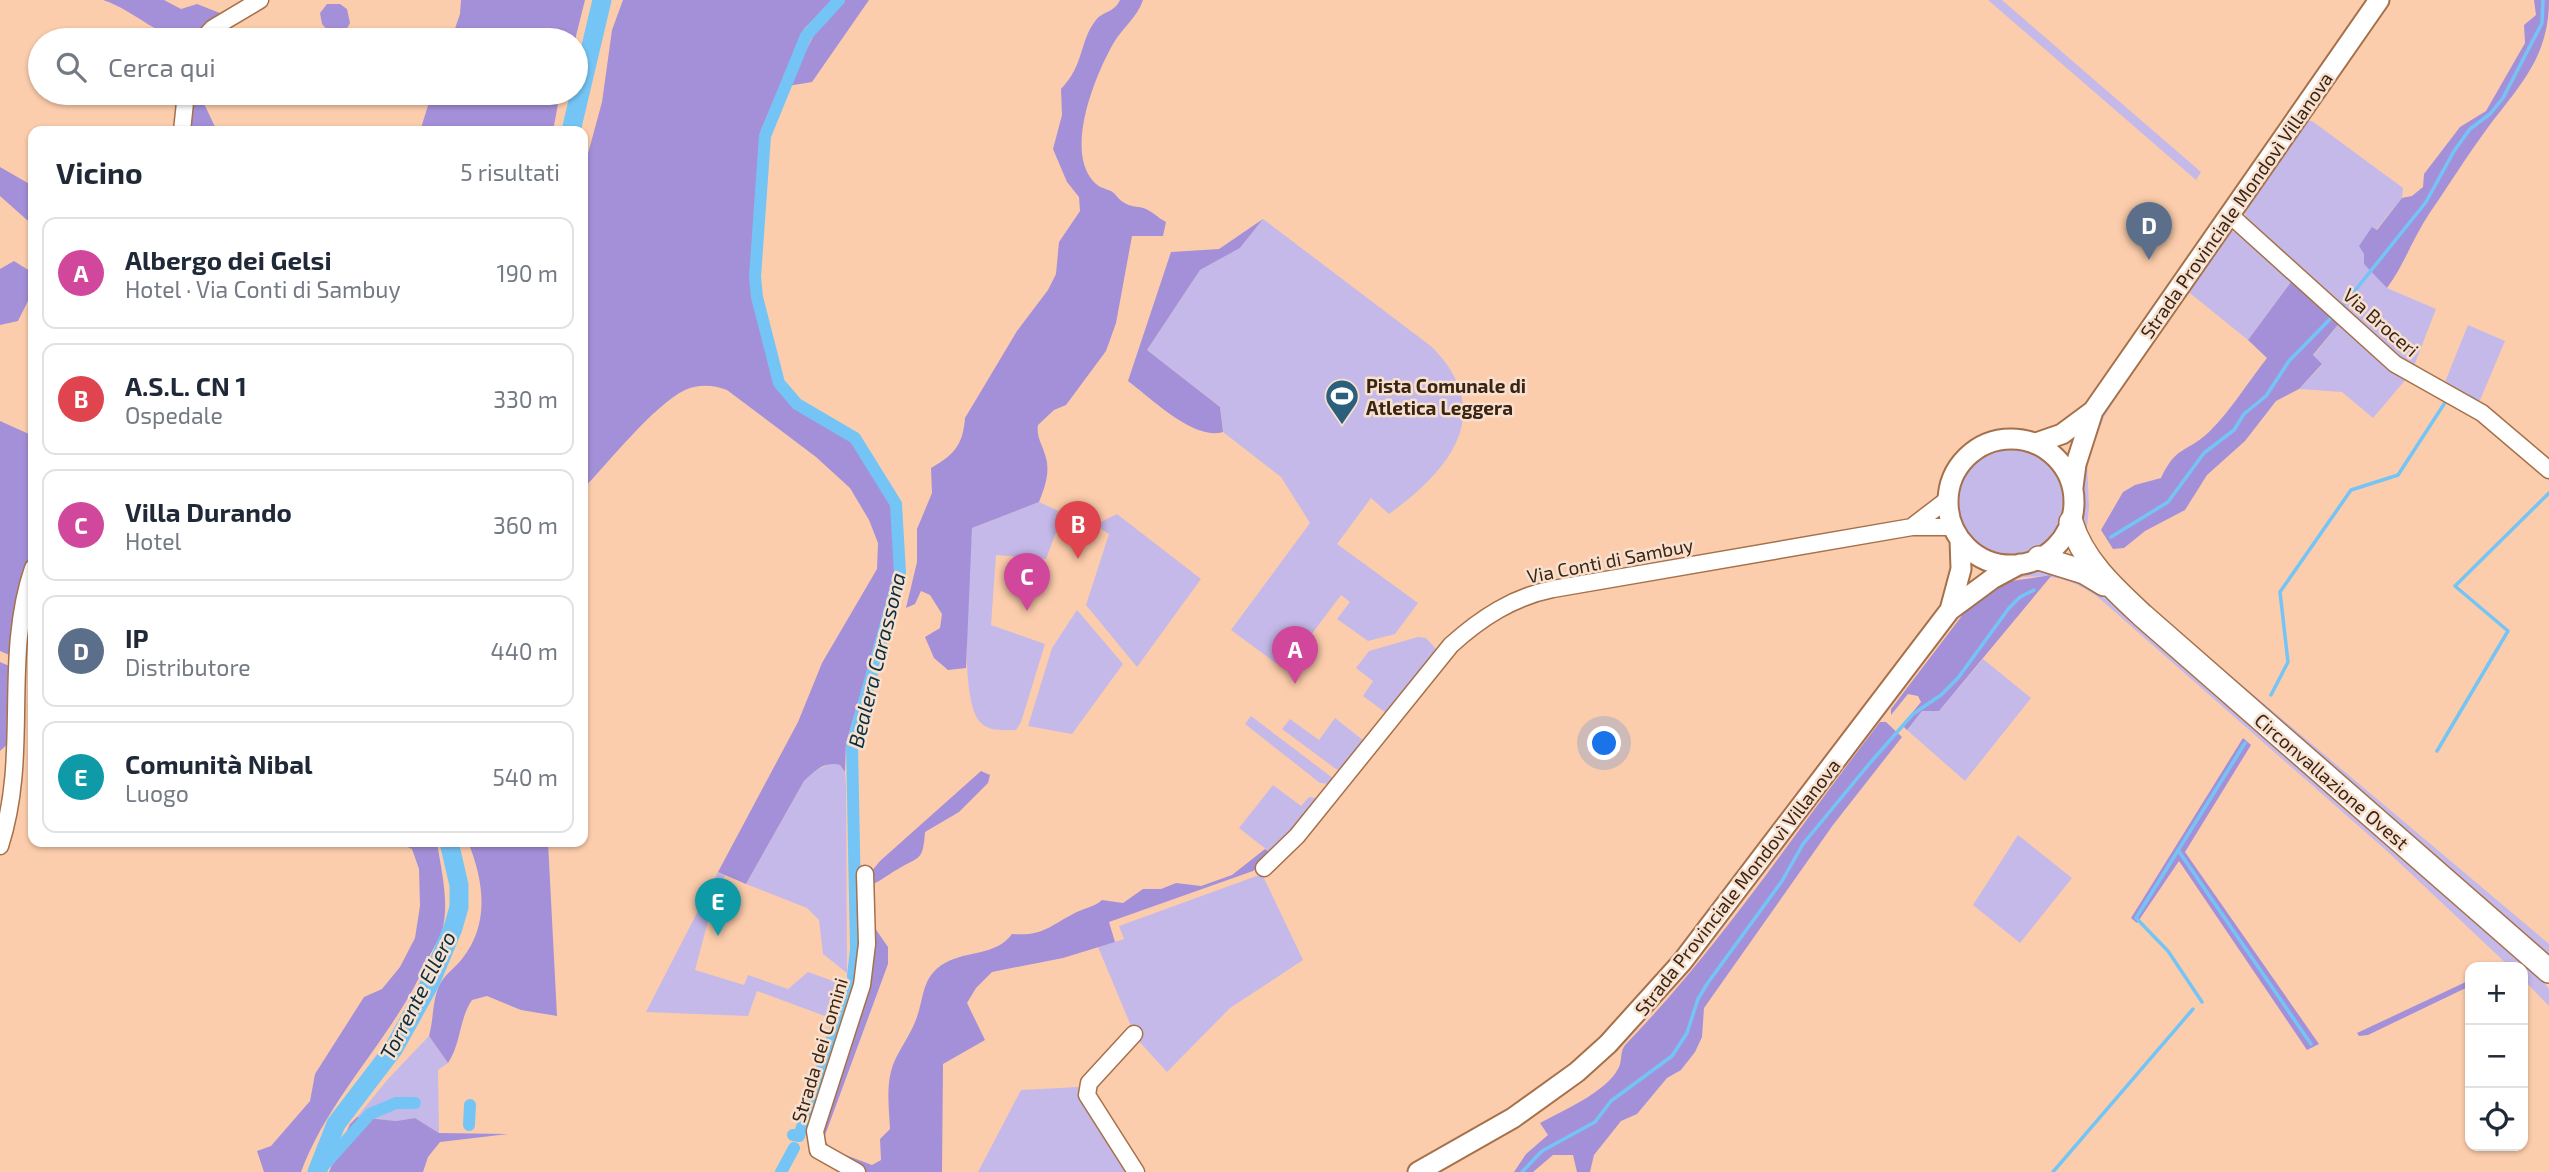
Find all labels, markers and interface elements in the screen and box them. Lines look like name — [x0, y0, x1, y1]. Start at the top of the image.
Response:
search box — [28, 28, 588, 105]
icon: search — [52, 48, 90, 86]
text: Cerca qui — [108, 51, 216, 82]
street label: Strada Provinciale Mondovì Villanova — [2135, 67, 2337, 343]
text: Vicino — [56, 154, 143, 190]
text: 5 risultati — [460, 158, 560, 186]
pin: D — [2126, 202, 2172, 260]
text: Albergo dei Gelsi — [125, 244, 332, 275]
text: A — [73, 259, 89, 287]
text: 190 m — [497, 259, 558, 287]
text: Hotel · Via Conti di Sambuy — [125, 275, 401, 303]
street label: Via Broceri — [2339, 283, 2423, 361]
text: A.S.L. CN 1 — [125, 370, 247, 401]
place label: Pista Comunale di Atletica Leggera — [1366, 374, 1526, 419]
sports icon: Pista Comunale di Atletica Leggera — [1323, 377, 1361, 426]
text: B — [74, 385, 88, 413]
text: 330 m — [493, 385, 558, 413]
text: Ospedale — [125, 401, 223, 429]
text: Villa Durando — [125, 496, 292, 527]
pin: B — [1055, 501, 1101, 559]
text: C — [74, 511, 88, 539]
text: 360 m — [493, 511, 558, 539]
text: Hotel — [125, 527, 181, 555]
street label: Via Conti di Sambuy — [1525, 533, 1695, 587]
pin: C — [1004, 553, 1050, 611]
water label: Bealera Carassona — [842, 570, 910, 750]
text: IP — [125, 622, 149, 653]
pin: A — [1272, 626, 1318, 684]
text: D — [73, 637, 89, 665]
text: 440 m — [491, 637, 558, 665]
text: Distributore — [125, 653, 251, 681]
street label: Circonvallazione Ovest — [2250, 708, 2414, 854]
your location — [1587, 726, 1621, 760]
text: Comunità Nibal — [125, 748, 313, 779]
street label: Strada Provinciale Mondovì Villanova — [1630, 754, 1844, 1020]
text: E — [74, 763, 88, 791]
text: 540 m — [492, 763, 558, 791]
text: Luogo — [125, 779, 189, 807]
pin: E — [695, 878, 741, 936]
water label: Torrente Ellero — [374, 927, 460, 1063]
map controls — [2465, 962, 2528, 1151]
button: + — [2465, 962, 2528, 1025]
street label: Strada dei Comini — [786, 975, 852, 1125]
button: − — [2465, 1025, 2528, 1088]
button: locate — [2465, 1088, 2528, 1151]

